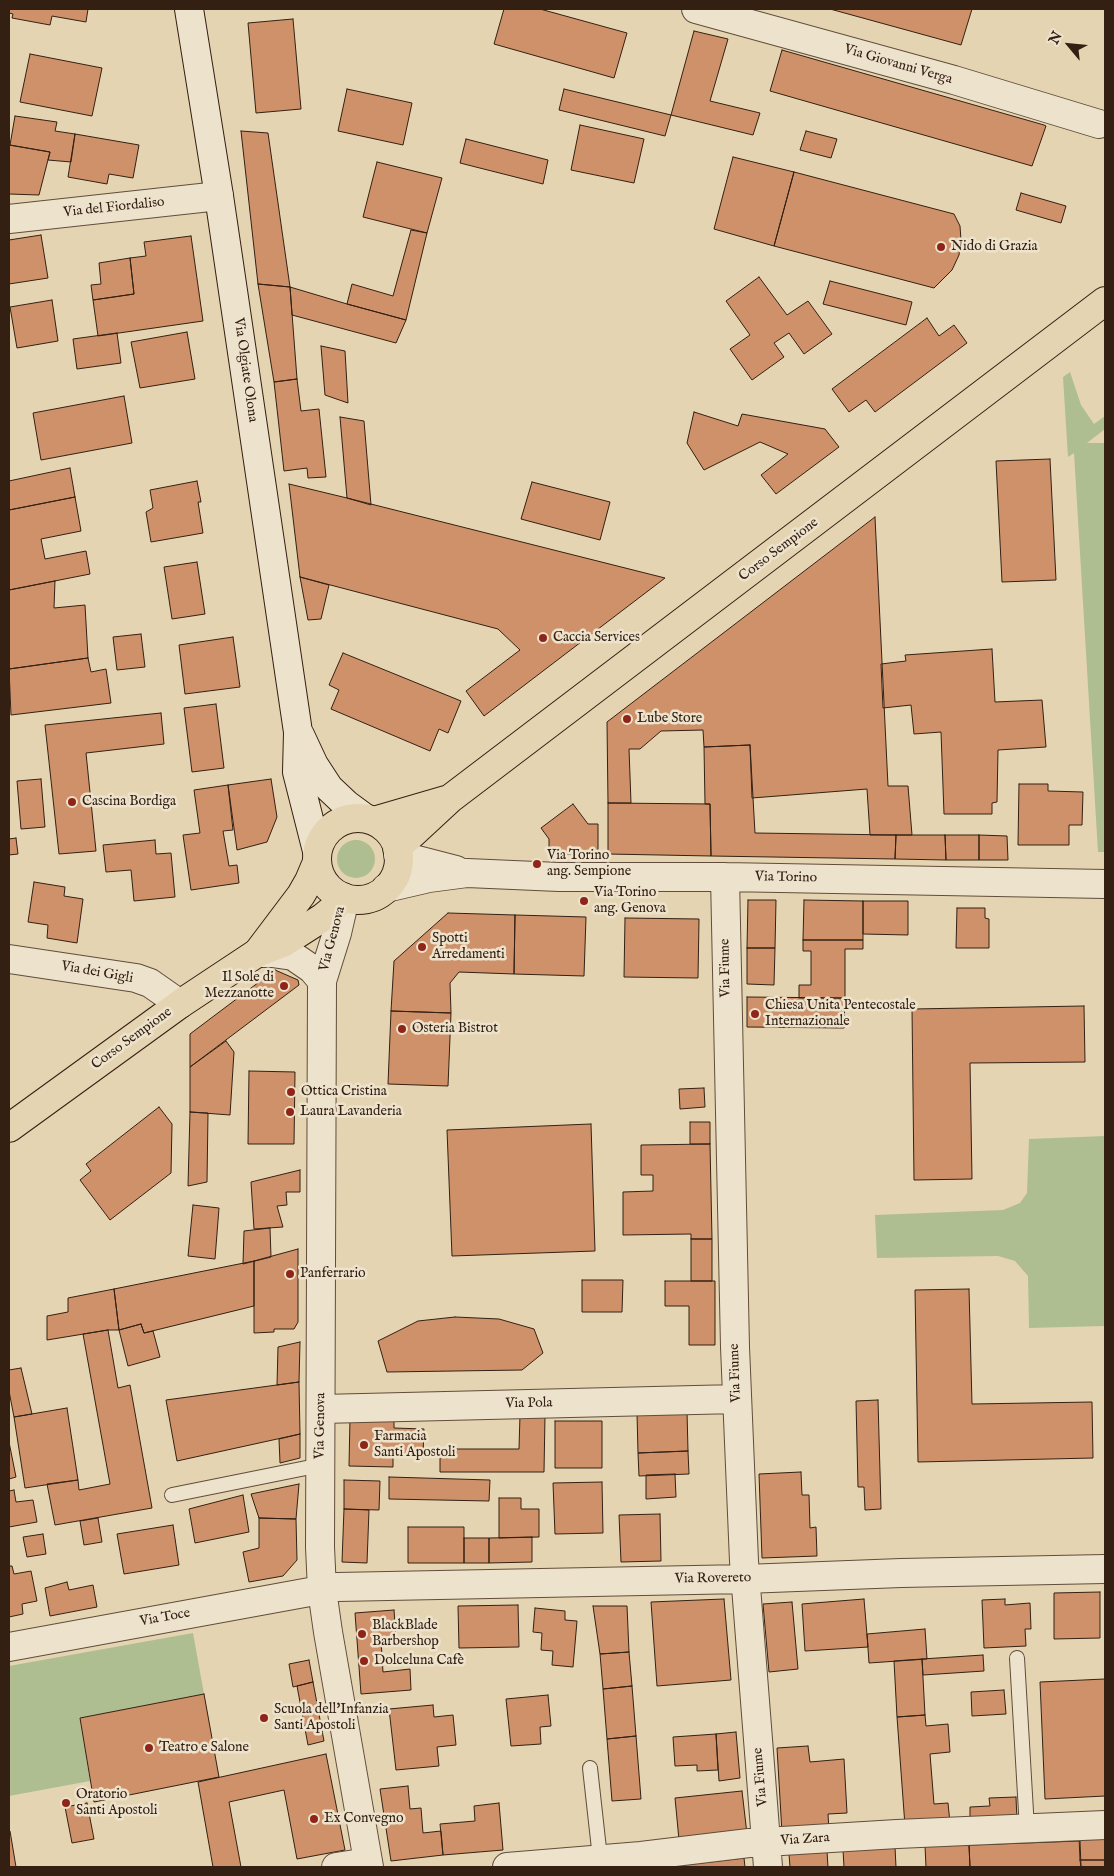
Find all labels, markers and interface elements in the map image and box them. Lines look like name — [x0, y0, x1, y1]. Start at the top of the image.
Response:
north arrow — [1044, 20, 1094, 70]
text: N — [1045, 28, 1067, 48]
street label: Via Giovanni Verga — [842, 42, 954, 88]
street label: Via del Fiordaliso — [63, 194, 165, 222]
place label: Nido di Grazia — [951, 239, 1038, 255]
marker: Nido di Grazia — [935, 241, 947, 253]
street label: Via Olgiate Olona — [229, 317, 261, 423]
street label: Corso Sempione — [736, 515, 822, 585]
place label: Caccia Services — [553, 630, 640, 646]
marker: Caccia Services — [537, 632, 549, 644]
place label: Lube Store — [637, 711, 702, 727]
marker: Lube Store — [621, 713, 633, 725]
place label: Cascina Bordiga — [82, 794, 176, 810]
marker: Cascina Bordiga — [66, 796, 78, 808]
place label: Via Torino ang. Sempione — [547, 848, 631, 880]
marker: Via Torino ang. Sempione — [531, 858, 543, 870]
street label: Via Torino — [755, 869, 817, 887]
place label: Via Torino ang. Genova — [594, 885, 666, 918]
marker: Via Torino ang. Genova — [578, 895, 590, 907]
street label: Via Genova — [316, 905, 350, 973]
place label: Spotti Arredamenti — [432, 931, 505, 964]
street label: Via Fiume — [717, 938, 735, 998]
marker: Spotti Arredamenti — [416, 941, 428, 953]
street label: Via dei Gigli — [60, 958, 134, 988]
place label: Il Sole di Mezzanotte — [204, 970, 274, 1002]
marker: Il Sole di Mezzanotte — [278, 980, 290, 992]
place label: Chiesa Unita Pentecostale Internazionale — [765, 998, 916, 1030]
street label: Corso Sempione — [89, 1004, 175, 1074]
marker: Chiesa Unita Pentecostale Internazionale — [749, 1008, 761, 1020]
place label: Osteria Bistrot — [412, 1021, 498, 1037]
marker: Osteria Bistrot — [396, 1023, 408, 1035]
place label: Ottica Cristina — [301, 1084, 387, 1100]
marker: Ottica Cristina — [285, 1086, 297, 1098]
place label: Laura Lavanderia — [300, 1104, 402, 1120]
marker: Laura Lavanderia — [284, 1106, 296, 1118]
place label: Panferrario — [300, 1266, 366, 1282]
marker: Panferrario — [284, 1268, 296, 1280]
street label: Via Fiume — [727, 1343, 745, 1403]
street label: Via Genova — [312, 1393, 330, 1459]
street label: Via Pola — [505, 1395, 553, 1413]
place label: Farmacia Santi Apostoli — [374, 1429, 456, 1461]
marker: Farmacia Santi Apostoli — [358, 1439, 370, 1451]
street label: Via Rovereto — [675, 1570, 751, 1588]
street label: Via Toce — [138, 1605, 192, 1631]
place label: BlackBlade Barbershop — [372, 1618, 439, 1650]
marker: BlackBlade Barbershop — [356, 1628, 368, 1640]
place label: Dolceluna Cafè — [374, 1653, 464, 1669]
marker: Dolceluna Cafè — [358, 1655, 370, 1667]
place label: Scuola dell'Infanzia Santi Apostoli — [274, 1702, 389, 1734]
marker: Scuola dell'Infanzia Santi Apostoli — [258, 1712, 270, 1724]
place label: Teatro e Salone — [159, 1740, 249, 1756]
marker: Teatro e Salone — [143, 1742, 155, 1754]
street label: Via Fiume — [750, 1747, 772, 1807]
place label: Oratorio Santi Apostoli — [76, 1787, 158, 1820]
marker: Oratorio Santi Apostoli — [60, 1797, 72, 1809]
place label: Ex Convegno — [324, 1811, 404, 1827]
marker: Ex Convegno — [308, 1813, 320, 1825]
street label: Via Zara — [780, 1830, 830, 1850]

